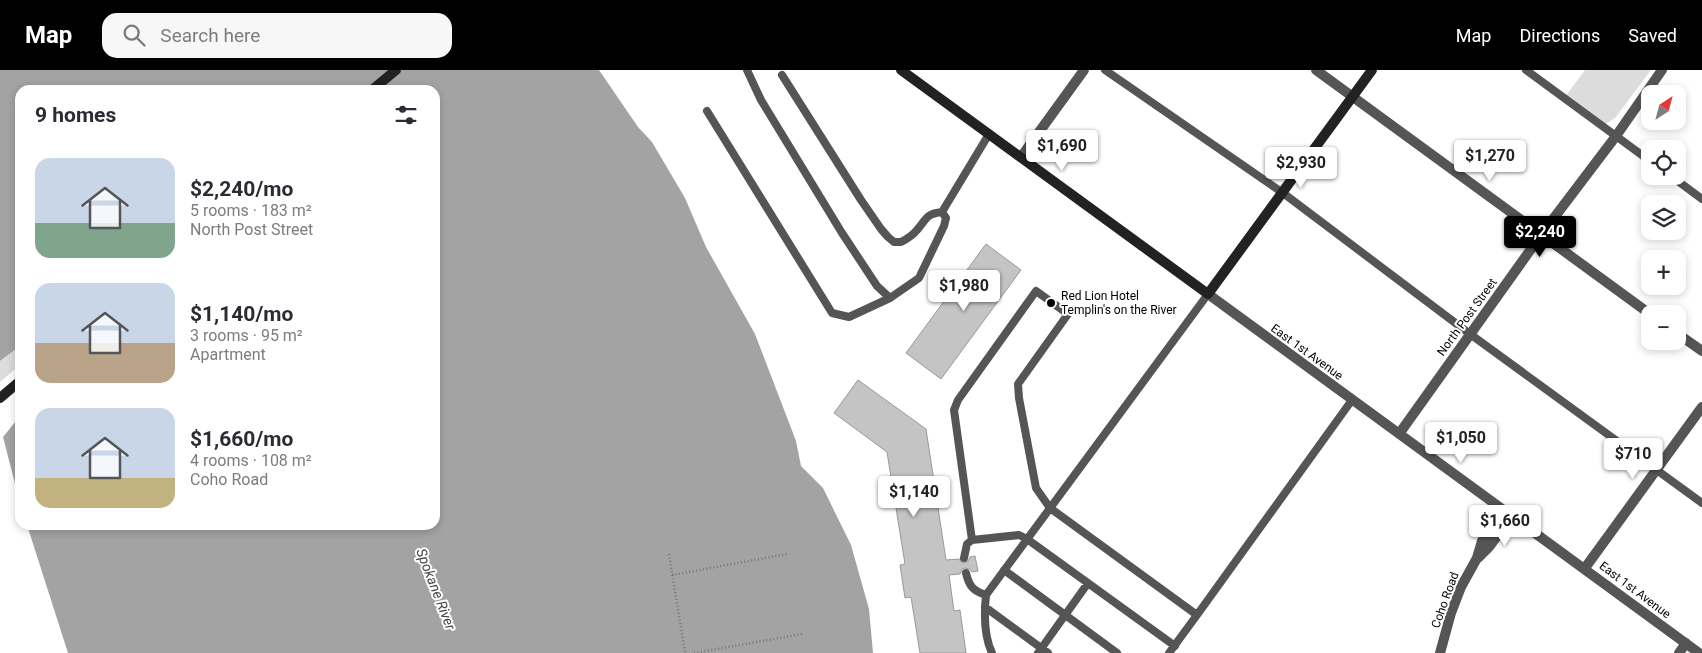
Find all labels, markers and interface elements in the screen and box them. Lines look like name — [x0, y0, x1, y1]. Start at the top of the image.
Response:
search box — [102, 13, 452, 58]
text: Map — [25, 21, 72, 49]
icon: search — [120, 21, 148, 49]
text: Search here — [160, 24, 260, 47]
text: Map — [1456, 25, 1491, 46]
text: Directions — [1519, 25, 1600, 46]
text: Saved — [1628, 25, 1677, 46]
north arrow — [1641, 85, 1686, 130]
map controls — [1641, 85, 1686, 350]
icon: filters — [392, 101, 420, 129]
text: 9 homes — [35, 103, 116, 127]
pin: $1,690 — [1021, 129, 1103, 172]
text: $1,690 — [1037, 136, 1087, 155]
pin: $1,270 — [1449, 140, 1531, 182]
button: locate — [1641, 140, 1686, 185]
pin: $2,930 — [1260, 146, 1342, 189]
text: $1,270 — [1465, 146, 1515, 165]
text: $2,930 — [1276, 153, 1326, 172]
text: $2,240/mo — [190, 177, 293, 201]
icon: home — [75, 178, 135, 238]
button: layers — [1641, 195, 1686, 240]
text: 5 rooms · 183 m² — [190, 201, 312, 220]
pin: $2,240 — [1499, 216, 1581, 258]
text: North Post Street — [190, 220, 313, 239]
text: $2,240 — [1515, 222, 1565, 241]
button: + — [1641, 250, 1686, 295]
pin: $1,980 — [923, 270, 1005, 312]
street label: North Post Street — [1434, 275, 1500, 358]
text: $1,980 — [939, 276, 989, 295]
place label: Red Lion Hotel Templin's on the River — [1061, 289, 1177, 317]
marker: Red Lion Hotel Templin's on the River — [1045, 297, 1057, 309]
text: $1,140/mo — [190, 302, 293, 326]
icon: home — [75, 303, 135, 363]
button: − — [1641, 305, 1686, 350]
street label: East 1st Avenue — [1268, 321, 1346, 383]
text: 3 rooms · 95 m² — [190, 326, 303, 345]
text: Apartment — [190, 345, 266, 364]
pin: $1,050 — [1420, 422, 1502, 464]
text: $1,660/mo — [190, 427, 293, 451]
icon: home — [75, 428, 135, 488]
text: $1,050 — [1436, 428, 1486, 447]
pin: $710 — [1603, 438, 1663, 480]
text: $710 — [1615, 444, 1651, 463]
text: 4 rooms · 108 m² — [190, 451, 312, 470]
text: Coho Road — [190, 470, 268, 489]
pin: $1,140 — [873, 476, 955, 518]
text: $1,140 — [889, 482, 939, 501]
pin: $1,660 — [1464, 504, 1546, 547]
text: $1,660 — [1480, 511, 1530, 530]
water label: Spokane River — [413, 546, 459, 632]
street label: East 1st Avenue — [1597, 559, 1673, 621]
street label: Coho Road — [1428, 570, 1462, 630]

